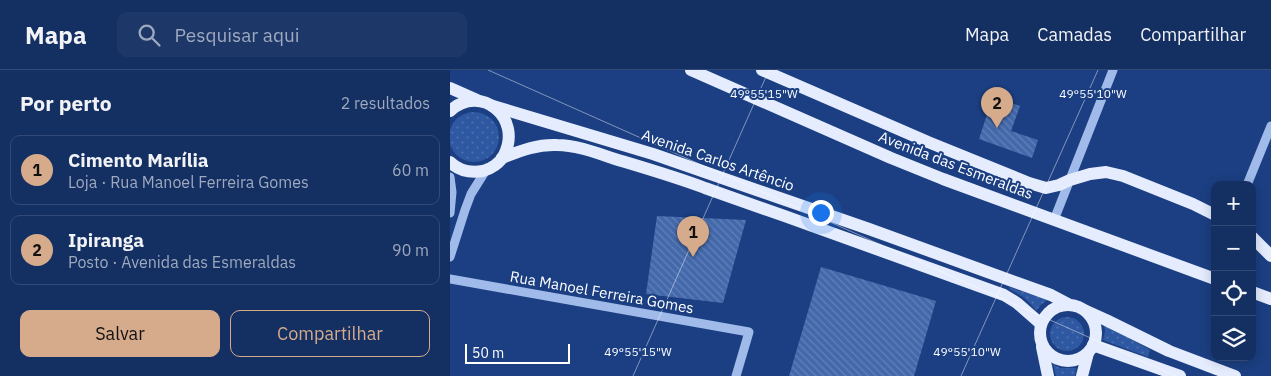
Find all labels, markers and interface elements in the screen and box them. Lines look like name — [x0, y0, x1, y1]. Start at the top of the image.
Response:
search box — [117, 12, 467, 57]
text: Mapa — [25, 19, 87, 51]
icon: search — [135, 21, 163, 49]
text: Pesquisar aqui — [175, 23, 300, 47]
text: Mapa — [965, 23, 1009, 46]
text: Camadas — [1037, 23, 1112, 46]
text: Compartilhar — [1140, 23, 1246, 46]
text: 49°55'15"W — [730, 86, 798, 101]
text: 49°55'10"W — [1059, 86, 1127, 101]
pin: 2 — [981, 87, 1013, 128]
text: Por perto — [20, 89, 112, 117]
text: 2 resultados — [341, 93, 430, 113]
street label: Avenida Carlos Artêncio — [639, 125, 797, 195]
street label: Avenida das Esmeraldas — [876, 127, 1036, 203]
text: Cimento Marília — [68, 148, 209, 172]
text: 1 — [32, 160, 42, 180]
text: 60 m — [392, 160, 429, 180]
text: Loja · Rua Manoel Ferreira Gomes — [68, 172, 309, 192]
map controls — [1211, 181, 1256, 361]
button: + — [1211, 181, 1256, 226]
your location — [808, 200, 834, 226]
pin: 1 — [677, 216, 709, 257]
button: − — [1211, 226, 1256, 271]
text: Ipiranga — [68, 228, 144, 252]
text: 2 — [32, 240, 42, 260]
text: 90 m — [392, 240, 429, 260]
text: Posto · Avenida das Esmeraldas — [68, 252, 296, 272]
street label: Rua Manoel Ferreira Gomes — [509, 266, 695, 318]
button: locate — [1211, 271, 1256, 316]
button: Salvar — [20, 310, 220, 357]
button: Compartilhar — [230, 310, 430, 357]
button: layers — [1211, 316, 1256, 361]
scale bar — [465, 341, 570, 364]
text: 50 m — [472, 344, 504, 362]
text: 49°55'15"W — [604, 344, 672, 359]
text: 49°55'10"W — [933, 344, 1001, 359]

